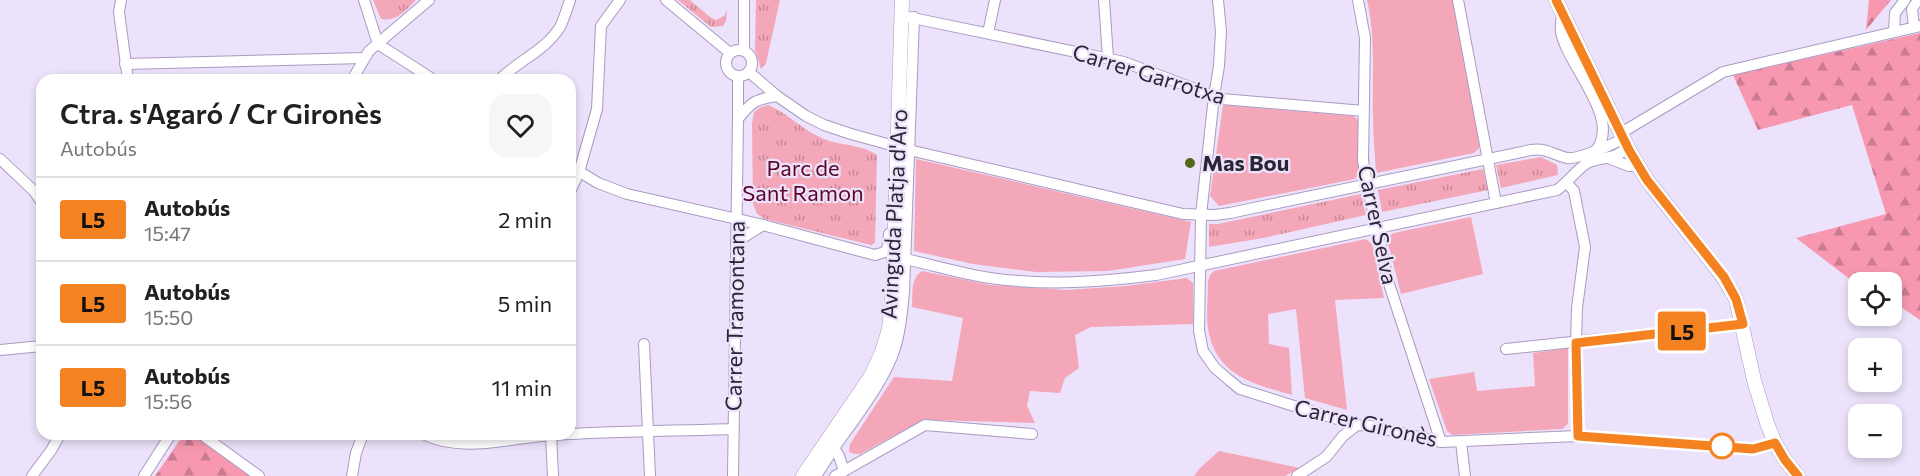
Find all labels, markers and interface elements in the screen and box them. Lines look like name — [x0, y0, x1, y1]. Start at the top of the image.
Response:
street label: Carrer Garrotxa — [1069, 37, 1229, 110]
button: heart — [489, 94, 552, 157]
text: Ctra. s'Agaró / Cr Gironès — [60, 96, 382, 130]
street label: Avinguda Platja d'Aro — [875, 108, 912, 320]
text: Autobús — [60, 136, 137, 160]
place label: Mas Bou — [1202, 149, 1289, 176]
park label: Parc de Sant Ramon — [742, 154, 864, 206]
marker: Mas Bou — [1183, 156, 1197, 170]
street label: Carrer Selva — [1353, 163, 1404, 287]
text: Autobús — [144, 194, 230, 221]
text: 2 min — [498, 206, 552, 233]
text: L5 — [81, 207, 105, 232]
text: 15:47 — [144, 221, 191, 245]
street label: Carrer Tramontana — [719, 221, 750, 411]
map controls — [1848, 272, 1902, 458]
button: locate — [1848, 272, 1902, 326]
text: Autobús — [144, 278, 230, 305]
text: 5 min — [498, 290, 552, 317]
text: L5 — [81, 291, 105, 316]
text: 15:50 — [144, 305, 193, 329]
line badge: L5 — [1655, 312, 1709, 350]
text: L5 — [1670, 319, 1694, 344]
button: + — [1848, 338, 1902, 392]
text: Autobús — [144, 362, 230, 389]
text: 11 min — [492, 374, 552, 401]
text: L5 — [81, 375, 105, 400]
text: 15:56 — [144, 389, 192, 413]
street label: Carrer Gironès — [1292, 393, 1440, 452]
button: − — [1848, 404, 1902, 458]
unlabelled marker — [1709, 433, 1735, 459]

